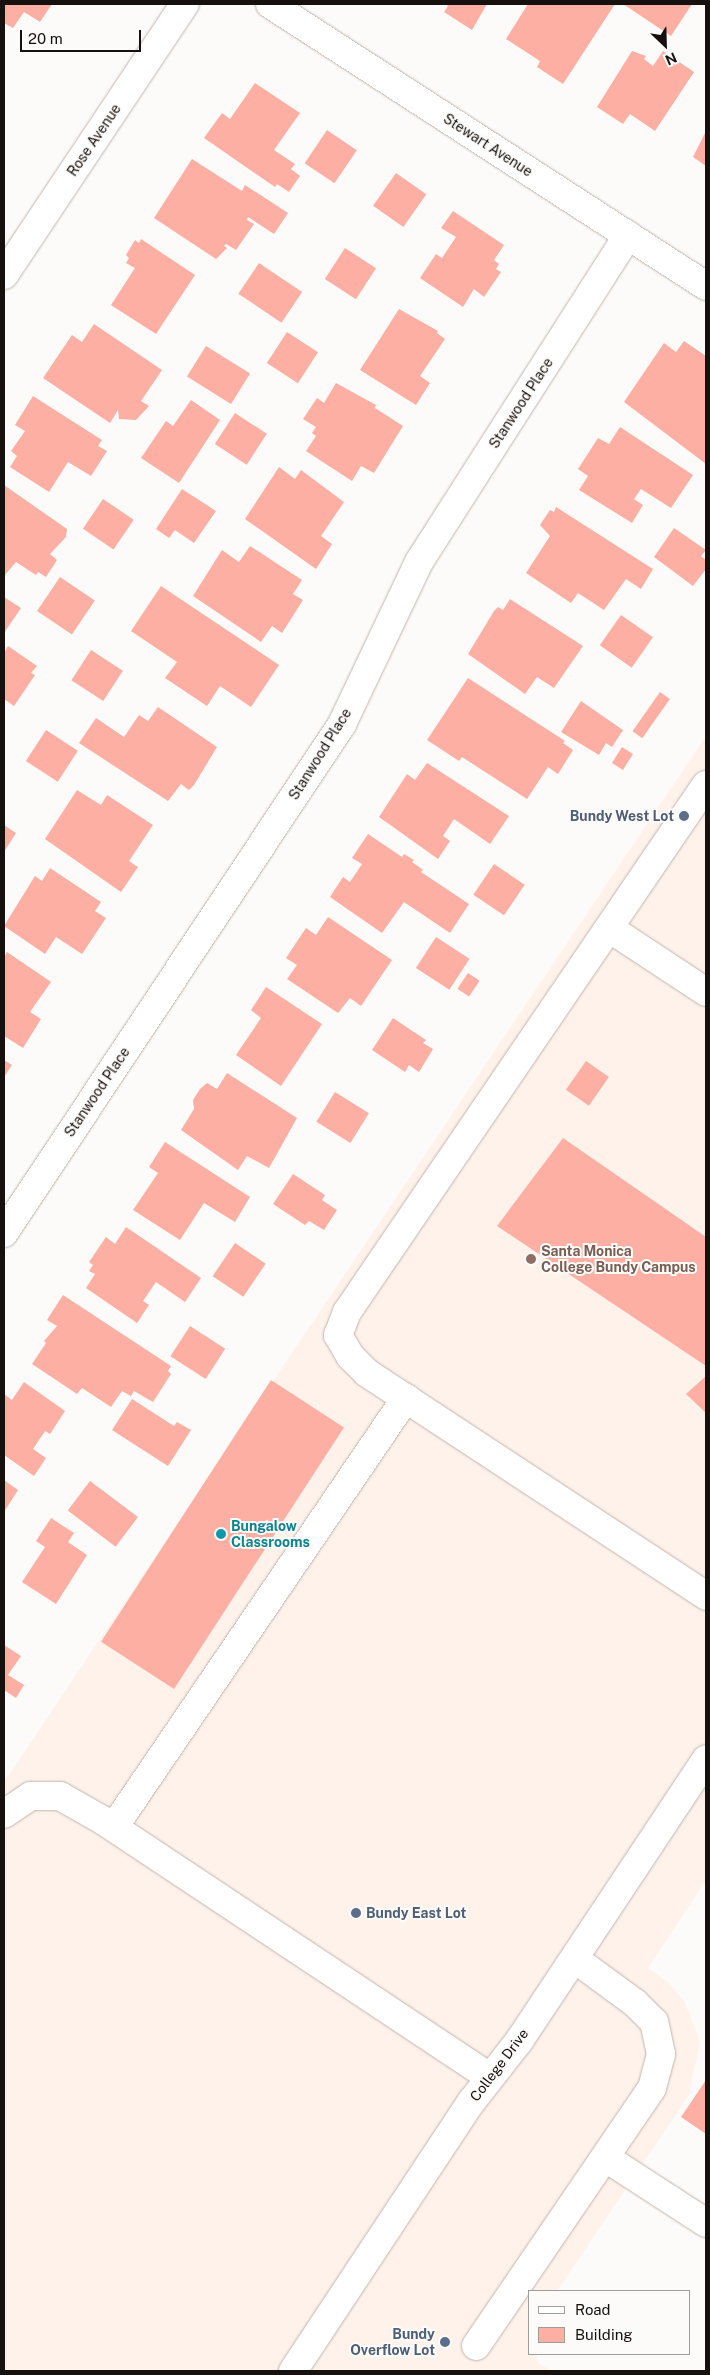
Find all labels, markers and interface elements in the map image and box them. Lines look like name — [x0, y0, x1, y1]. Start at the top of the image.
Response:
scale bar — [22, 20, 144, 52]
north arrow — [640, 20, 690, 70]
text: 20 m — [28, 30, 63, 47]
text: N — [663, 49, 679, 68]
street label: Rose Avenue — [64, 101, 124, 179]
street label: Stewart Avenue — [440, 110, 536, 180]
street label: Stanwood Place — [485, 354, 557, 452]
street label: Stanwood Place — [285, 705, 355, 803]
place label: Bundy West Lot — [569, 808, 674, 824]
marker: Bundy West Lot — [678, 810, 690, 822]
street label: Stanwood Place — [61, 1044, 133, 1140]
place label: Santa Monica College Bundy Campus — [541, 1243, 696, 1276]
marker: Santa Monica College Bundy Campus — [525, 1253, 537, 1265]
place label: Bungalow Classrooms — [231, 1518, 310, 1550]
marker: Bungalow Classrooms — [215, 1528, 227, 1540]
place label: Bundy East Lot — [366, 1905, 466, 1921]
marker: Bundy East Lot — [350, 1907, 362, 1919]
street label: College Drive — [466, 2025, 532, 2105]
legend — [528, 2290, 690, 2355]
text: Road — [575, 2301, 611, 2318]
place label: Bundy Overflow Lot — [350, 2326, 435, 2358]
text: Building — [575, 2326, 633, 2343]
marker: Bundy Overflow Lot — [439, 2336, 451, 2348]

